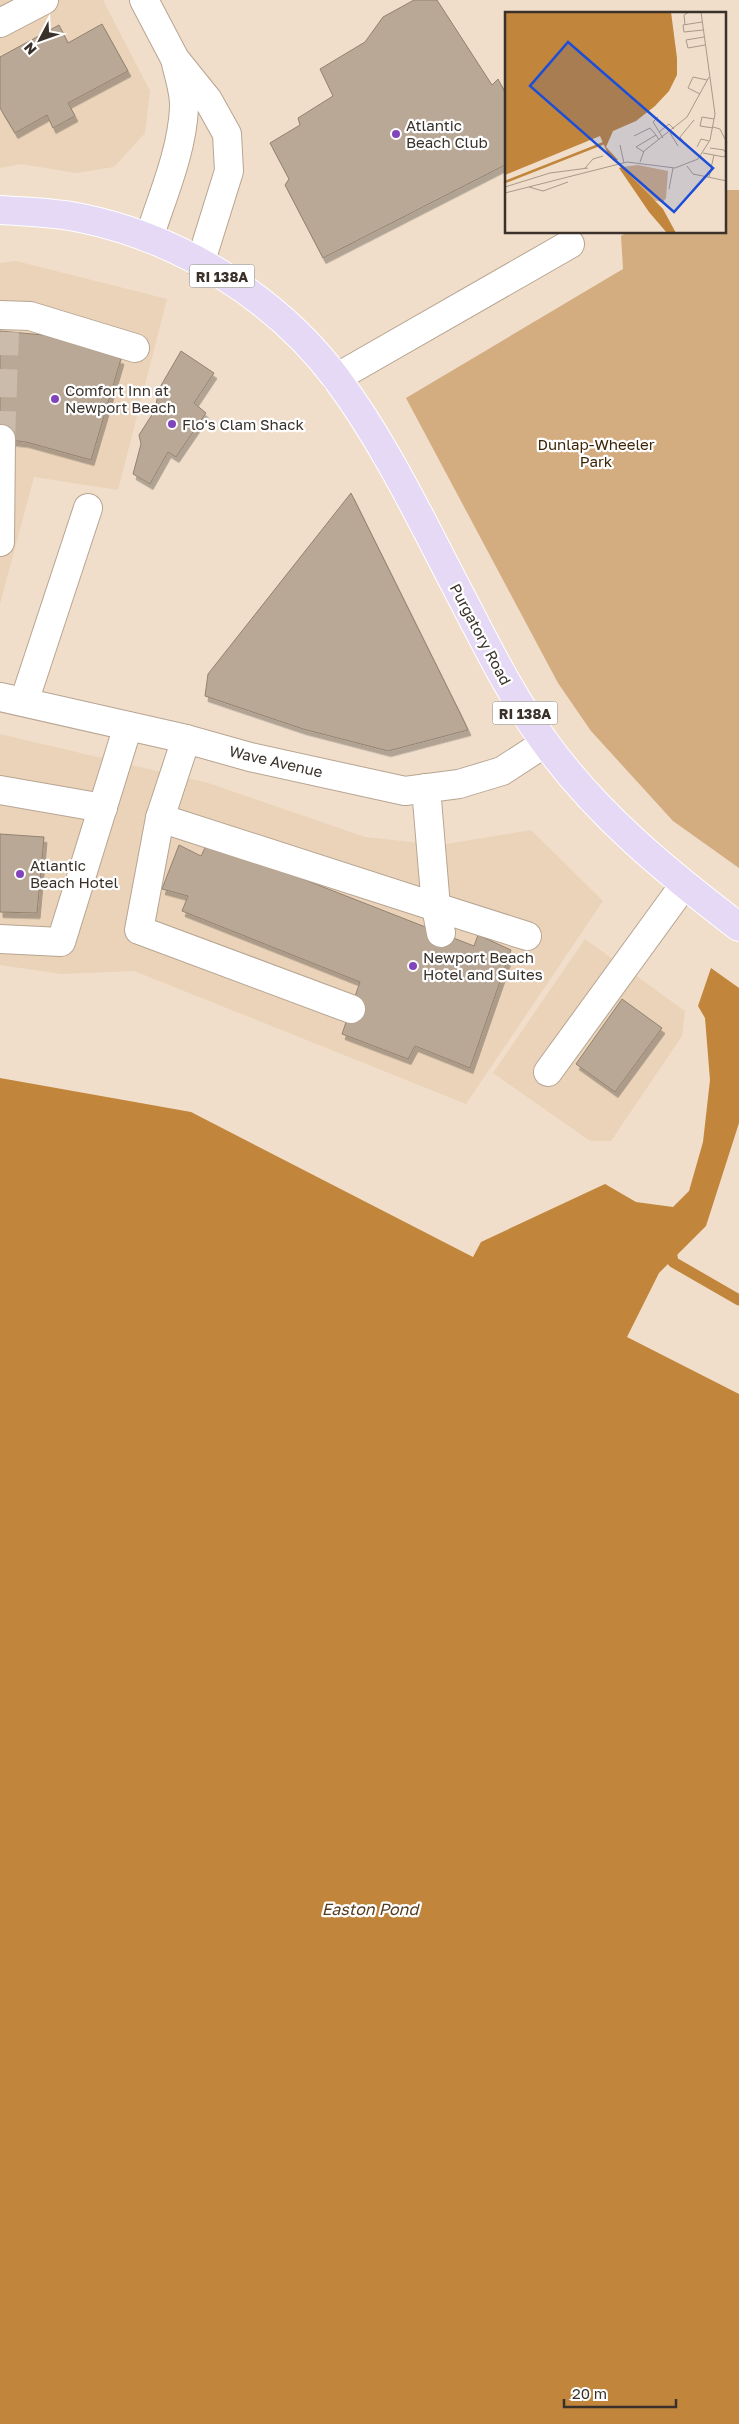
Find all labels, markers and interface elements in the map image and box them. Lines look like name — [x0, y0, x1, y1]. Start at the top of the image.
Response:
inset map — [505, 12, 726, 234]
north arrow — [15, 15, 65, 65]
text: N — [20, 39, 40, 58]
place label: Atlantic Beach Club — [406, 116, 488, 151]
marker: Atlantic Beach Club — [390, 128, 402, 140]
road number: RI 138A — [190, 264, 254, 288]
place label: Comfort Inn at Newport Beach — [65, 381, 176, 416]
marker: Comfort Inn at Newport Beach — [49, 393, 61, 405]
place label: Flo's Clam Shack — [182, 415, 304, 433]
marker: Flo's Clam Shack — [166, 418, 178, 430]
park label: Dunlap-Wheeler Park — [537, 435, 655, 470]
street label: Purgatory Road — [447, 580, 515, 688]
road number: RI 138A — [492, 701, 558, 724]
street label: Wave Avenue — [227, 741, 325, 781]
place label: Atlantic Beach Hotel — [30, 856, 118, 891]
marker: Atlantic Beach Hotel — [14, 868, 26, 880]
place label: Newport Beach Hotel and Suites — [423, 948, 543, 983]
marker: Newport Beach Hotel and Suites — [407, 960, 419, 972]
water label: Easton Pond — [322, 1899, 420, 1919]
scale bar — [564, 2376, 676, 2408]
text: 20 m — [572, 2384, 607, 2402]

